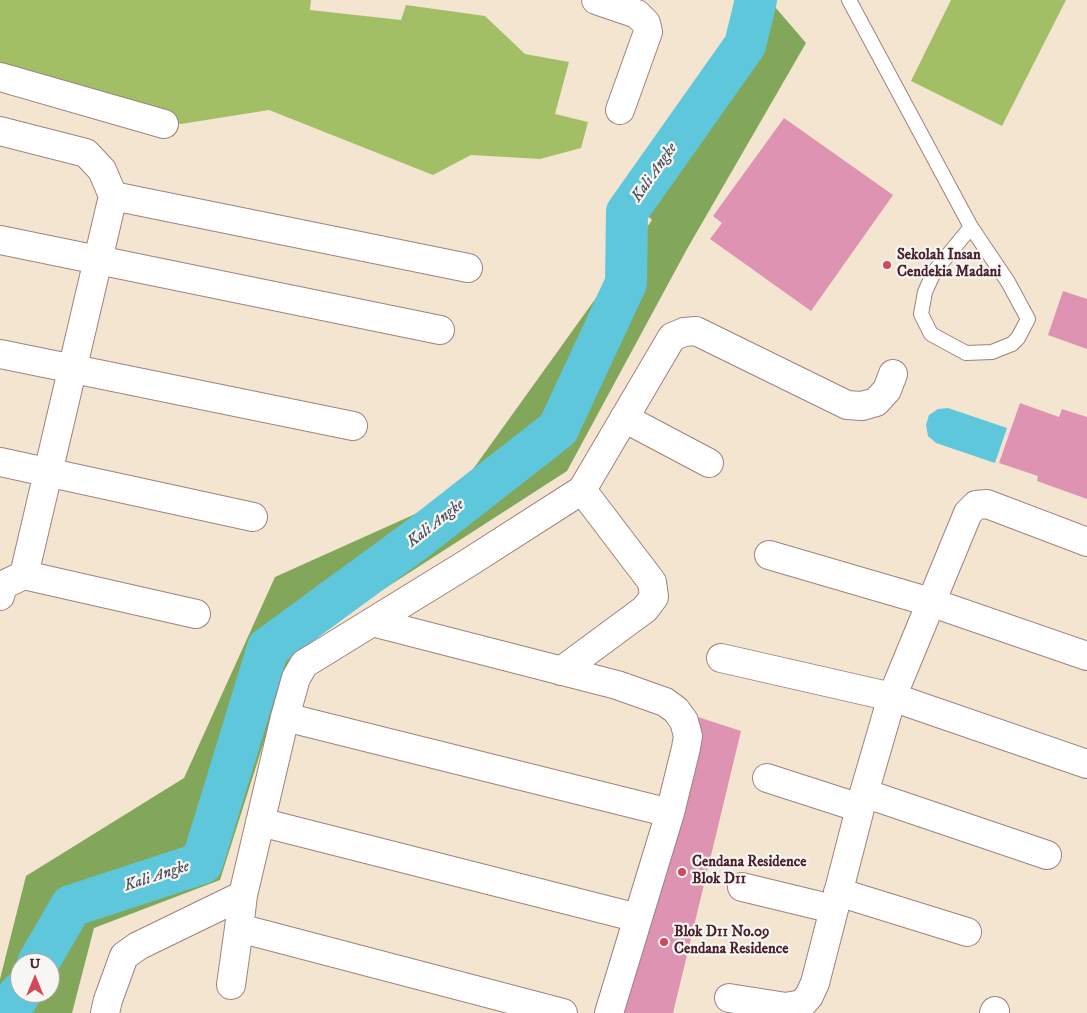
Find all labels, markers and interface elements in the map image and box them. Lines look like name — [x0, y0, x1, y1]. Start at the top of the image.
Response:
water label: Kali Angke — [628, 140, 682, 206]
place label: Sekolah Insan Cendekia Madani — [897, 247, 1001, 282]
marker: Sekolah Insan Cendekia Madani — [881, 259, 893, 271]
water label: Kali Angke — [404, 496, 468, 552]
place label: Cendana Residence Blok D11 — [692, 854, 806, 889]
water label: Kali Angke — [122, 857, 192, 897]
marker: Cendana Residence Blok D11 — [676, 866, 688, 878]
place label: Blok D11 No.09 Cendana Residence — [674, 924, 788, 959]
marker: Blok D11 No.09 Cendana Residence — [658, 936, 670, 948]
north arrow — [10, 953, 60, 1003]
text: U — [30, 955, 40, 973]

